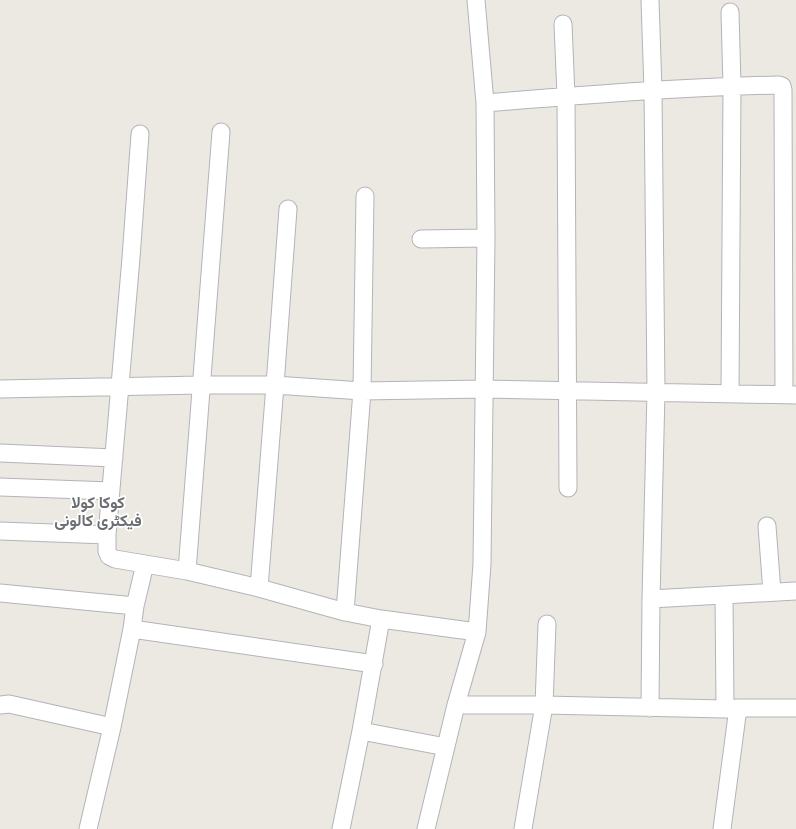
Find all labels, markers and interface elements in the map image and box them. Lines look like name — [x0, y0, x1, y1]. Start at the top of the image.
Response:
district label: کوکا کولا فیکٹری کالونی — [54, 491, 142, 531]

